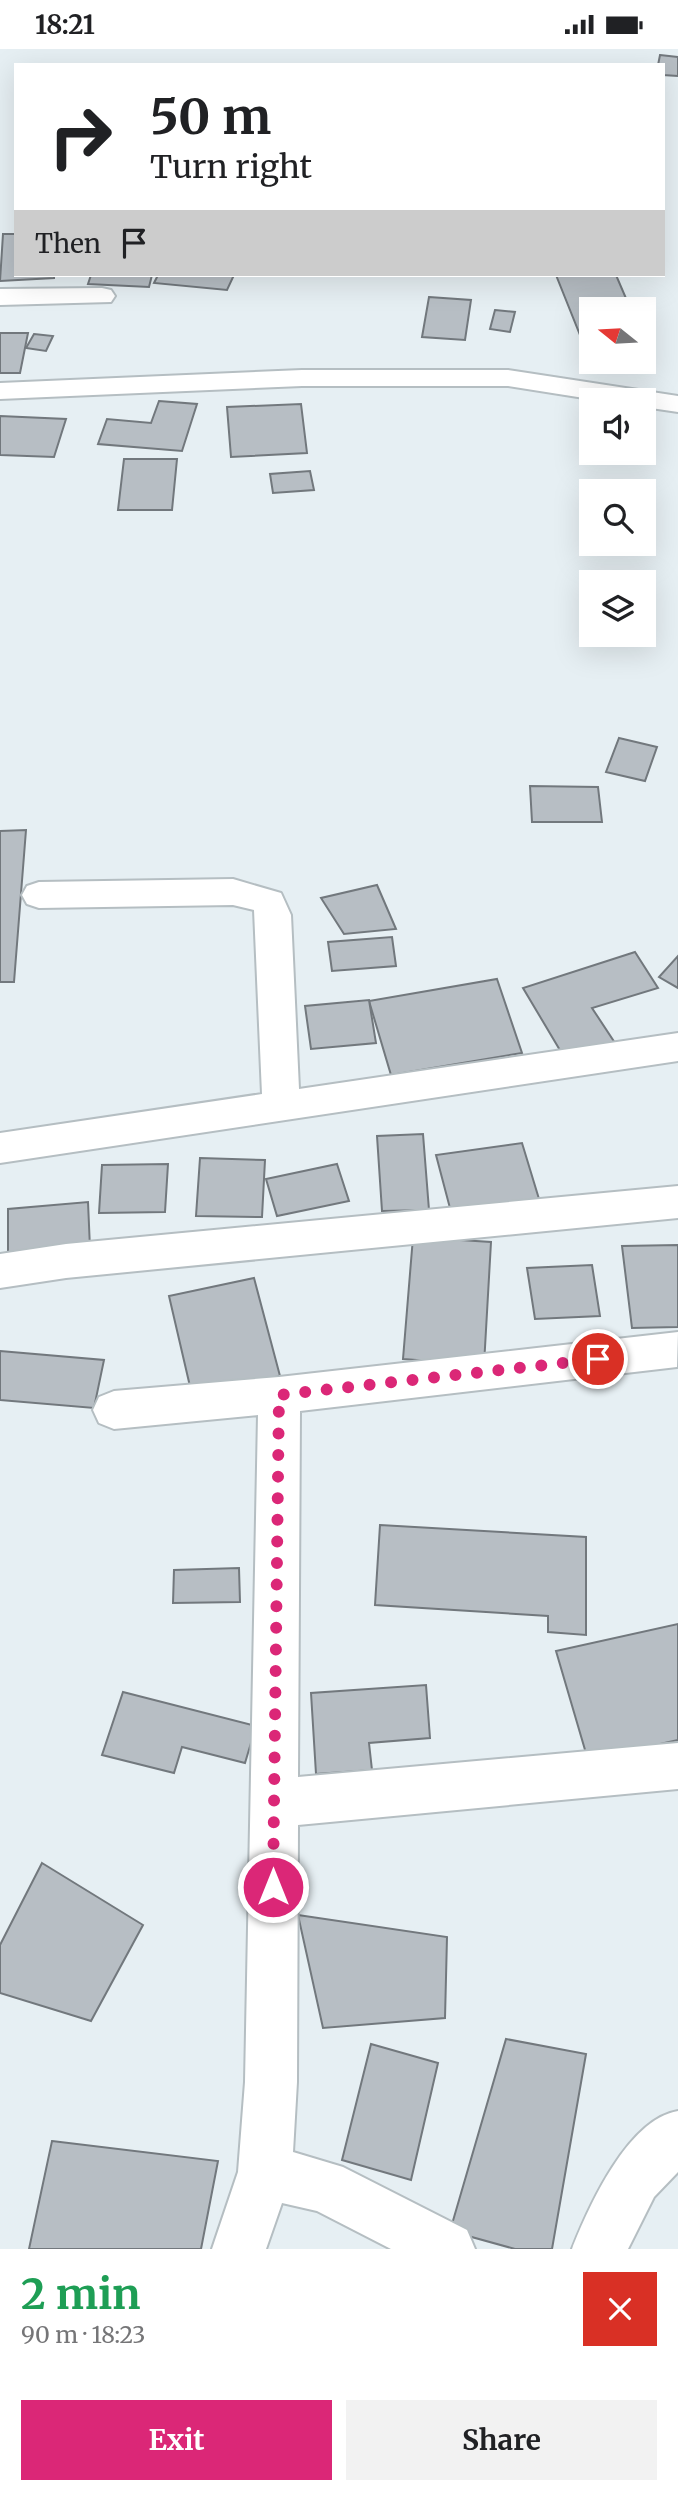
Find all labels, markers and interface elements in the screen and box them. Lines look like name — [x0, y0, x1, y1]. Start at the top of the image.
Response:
text: 18:21 — [35, 8, 95, 41]
text: 50 m — [150, 86, 271, 147]
icon: right — [35, 91, 126, 182]
text: Turn right — [150, 147, 312, 187]
icon: arrive — [115, 224, 153, 262]
text: Then — [35, 227, 101, 260]
north arrow — [579, 297, 656, 375]
map controls — [579, 297, 656, 647]
button: sound — [579, 388, 656, 465]
button: search — [579, 479, 656, 556]
button: layers — [579, 570, 656, 647]
pin — [568, 1329, 628, 1389]
icon: arrive — [579, 1340, 617, 1378]
position arrow — [236, 1850, 310, 1924]
text: 2 min — [21, 2268, 141, 2320]
button: close — [583, 2272, 657, 2346]
text: 90 m · 18:23 — [21, 2320, 146, 2349]
button: Exit — [21, 2400, 332, 2480]
button: Share — [346, 2400, 657, 2480]

